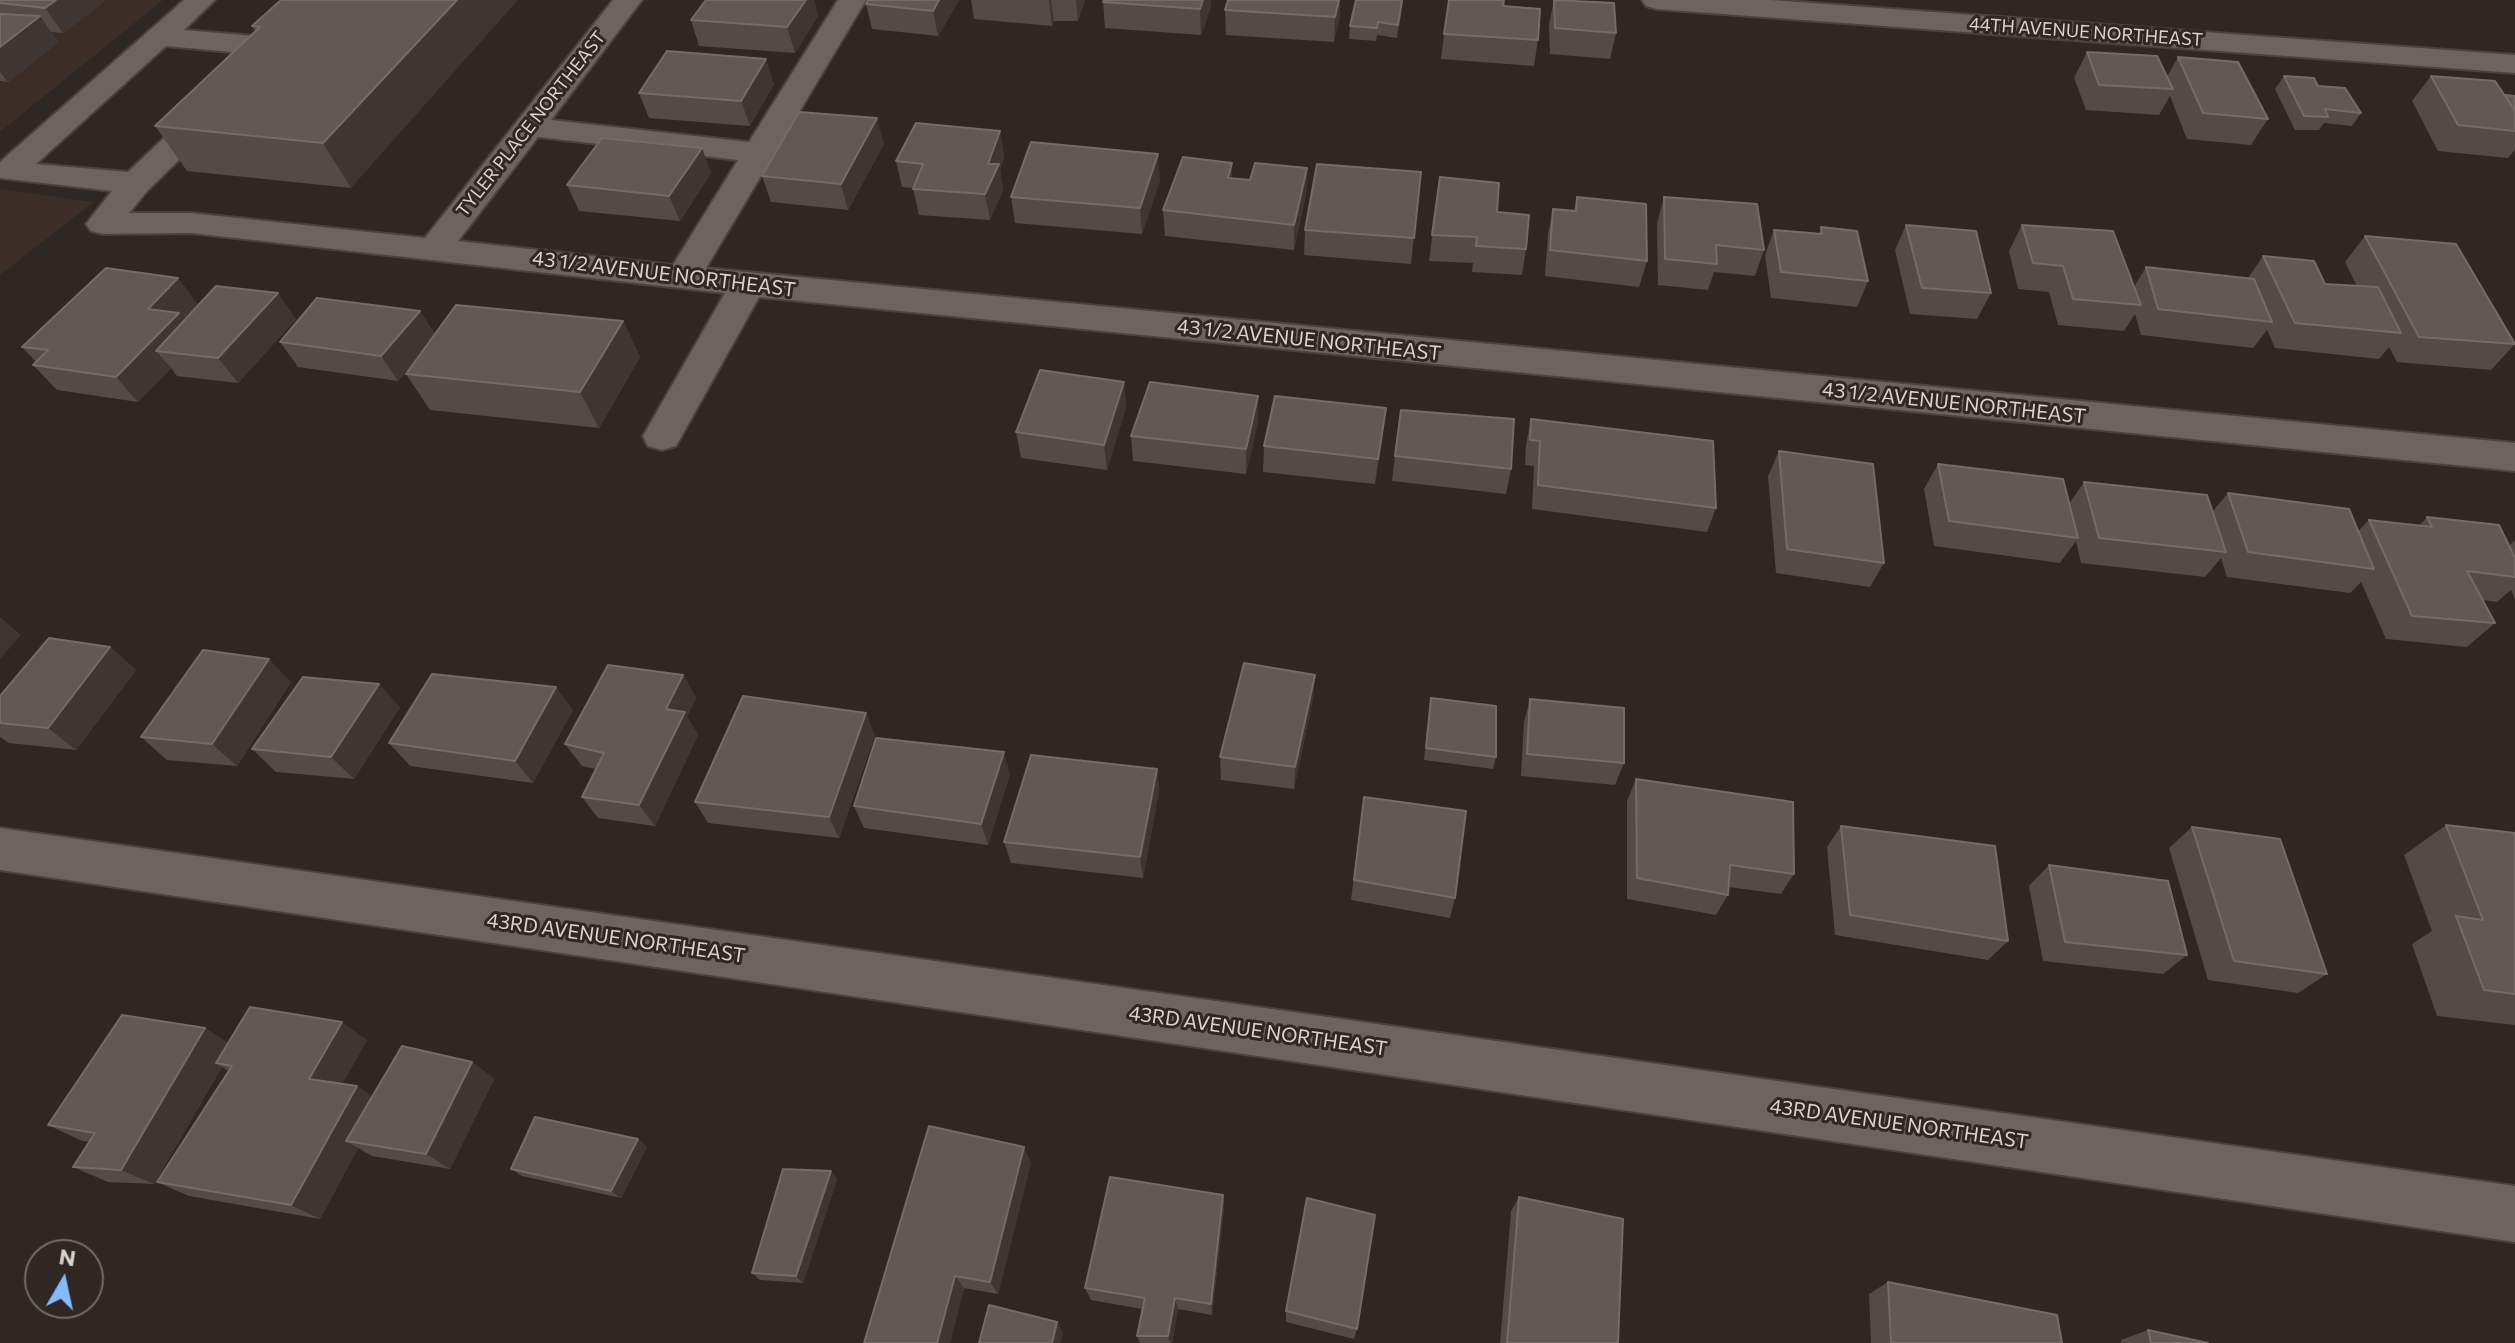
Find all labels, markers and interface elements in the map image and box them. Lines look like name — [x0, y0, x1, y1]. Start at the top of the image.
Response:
street label: 44TH AVENUE NORTHEAST — [1968, 13, 2204, 51]
street label: TYLER PLACE NORTHEAST — [452, 27, 610, 221]
street label: 43 1/2 AVENUE NORTHEAST — [531, 246, 797, 302]
street label: 43 1/2 AVENUE NORTHEAST — [1176, 314, 1442, 366]
street label: 43 1/2 AVENUE NORTHEAST — [1821, 377, 2087, 429]
street label: 43RD AVENUE NORTHEAST — [485, 908, 747, 968]
street label: 43RD AVENUE NORTHEAST — [1127, 1001, 1389, 1061]
street label: 43RD AVENUE NORTHEAST — [1768, 1094, 2030, 1154]
north arrow — [24, 1239, 104, 1319]
text: N — [57, 1242, 78, 1271]

